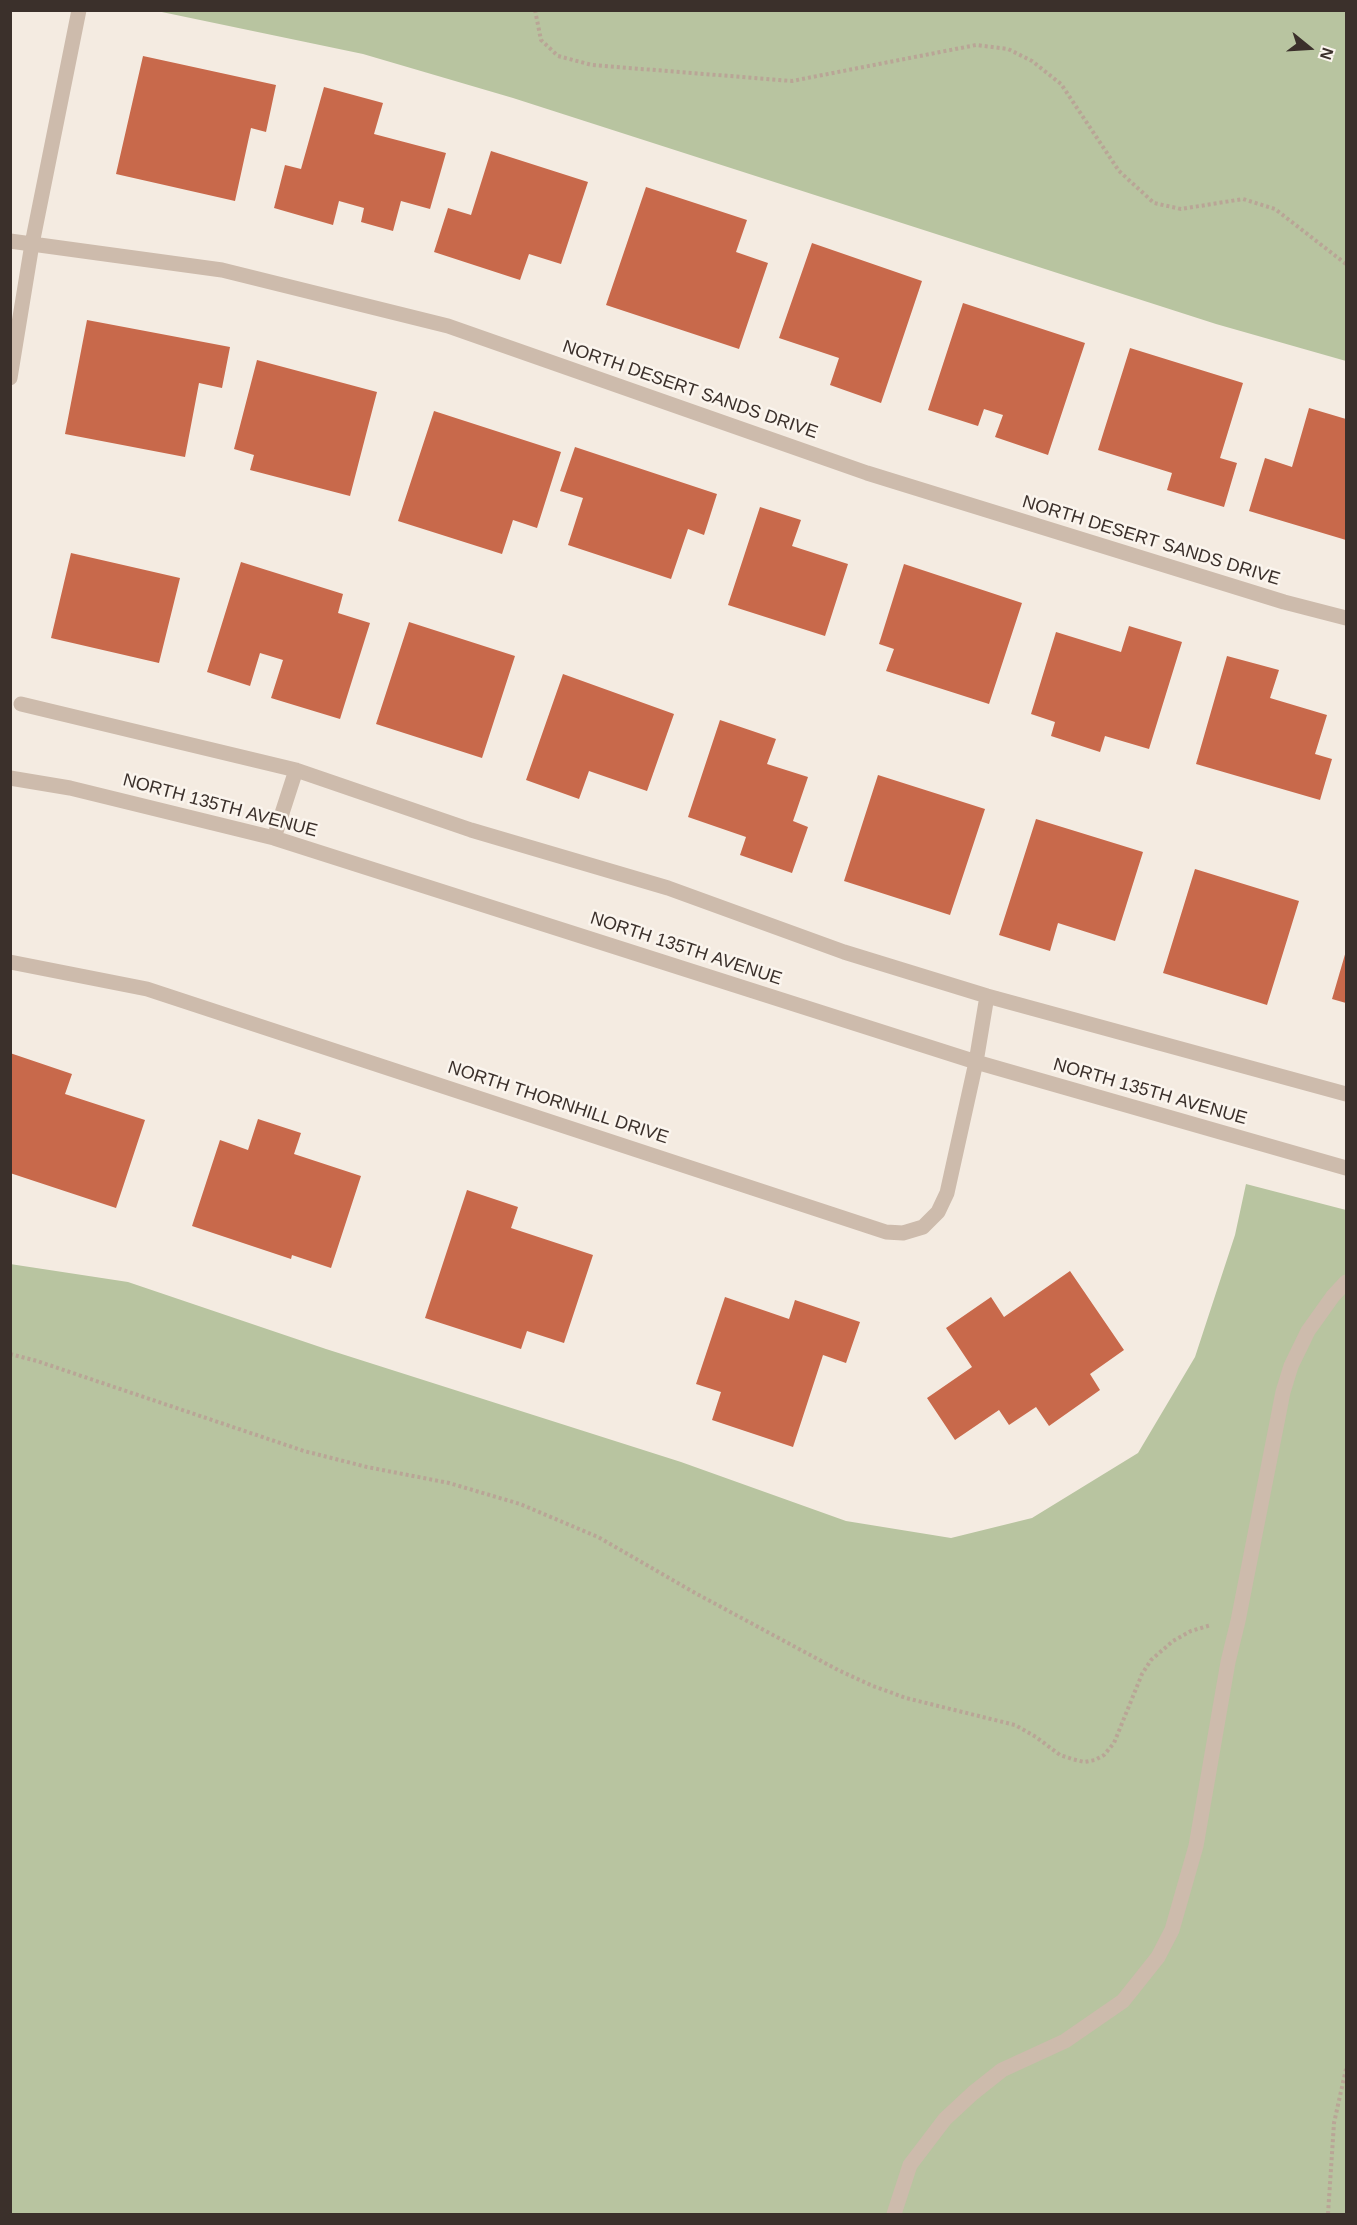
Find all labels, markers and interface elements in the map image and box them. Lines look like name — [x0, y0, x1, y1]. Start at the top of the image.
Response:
north arrow — [1279, 18, 1339, 78]
text: N — [1317, 46, 1336, 62]
street label: NORTH DESERT SANDS DRIVE — [560, 336, 820, 444]
street label: NORTH DESERT SANDS DRIVE — [1020, 491, 1282, 591]
street label: NORTH 135TH AVENUE — [120, 770, 320, 842]
street label: NORTH 135TH AVENUE — [587, 908, 785, 990]
street label: NORTH 135TH AVENUE — [1051, 1054, 1249, 1130]
street label: NORTH THORNHILL DRIVE — [445, 1057, 671, 1149]

